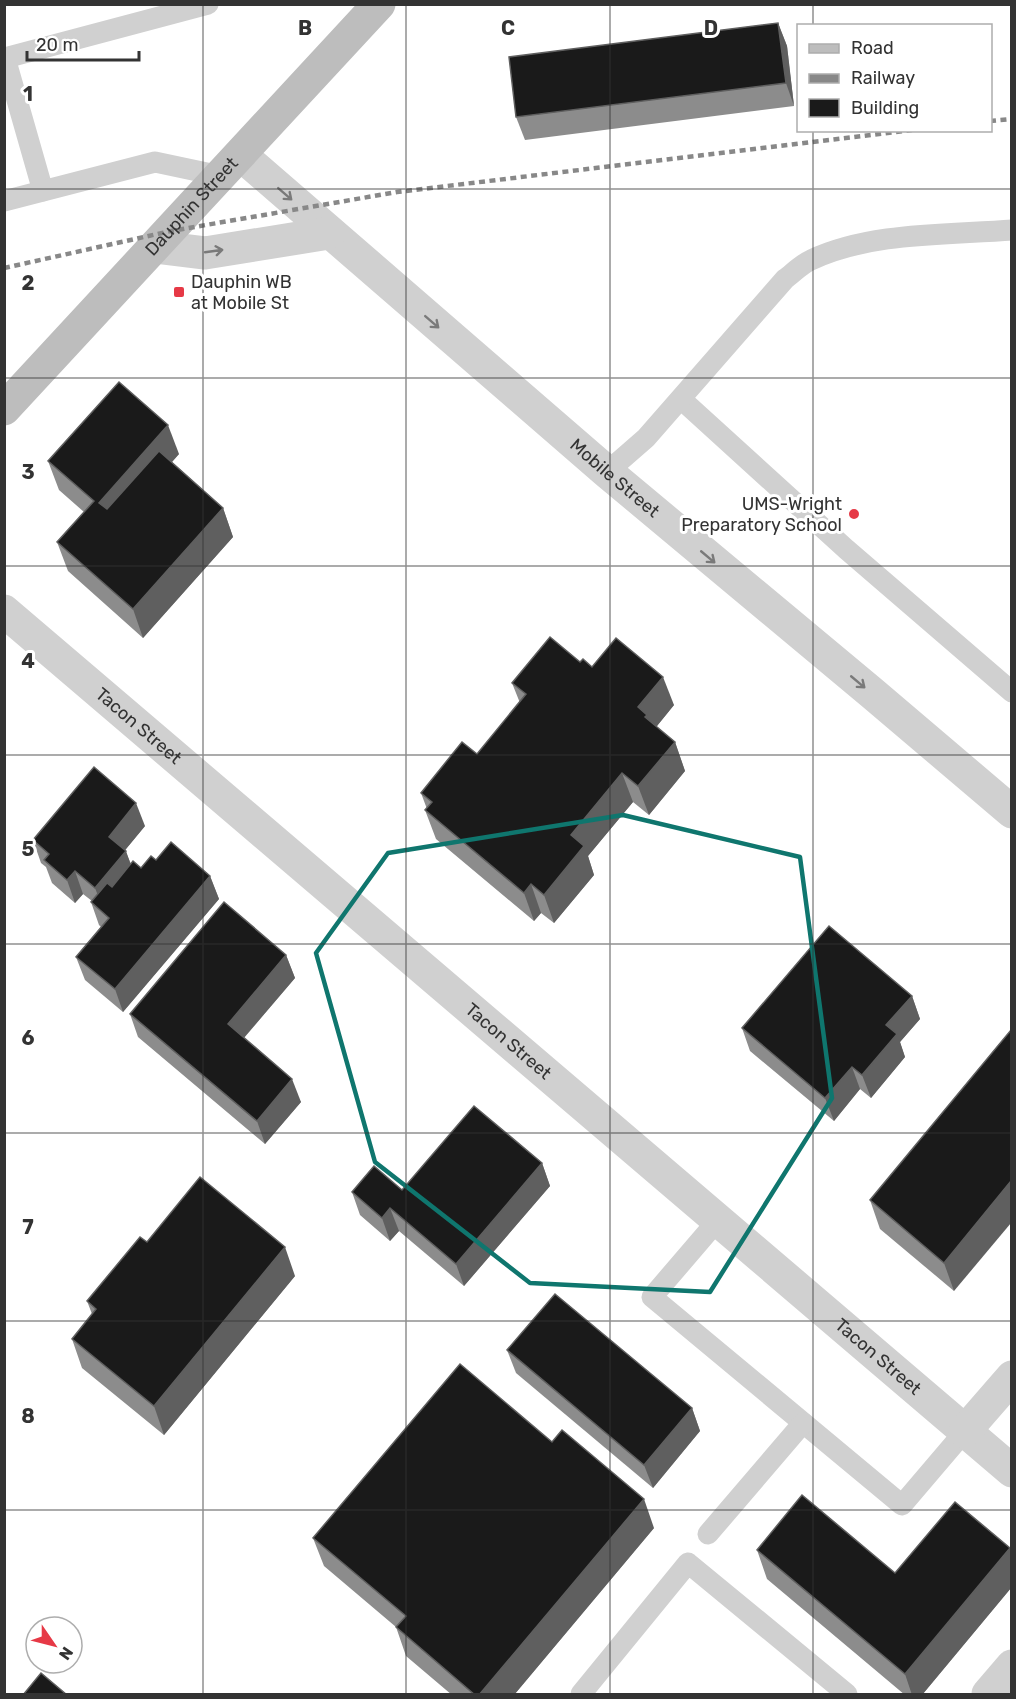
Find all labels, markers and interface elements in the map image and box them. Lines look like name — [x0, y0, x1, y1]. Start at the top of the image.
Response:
text: B — [298, 16, 312, 40]
text: C — [501, 16, 515, 40]
text: D — [704, 16, 718, 40]
scale bar — [27, 24, 140, 62]
legend — [797, 24, 992, 132]
text: 20 m — [36, 34, 78, 56]
text: Road — [851, 37, 894, 59]
text: Railway — [851, 67, 915, 89]
text: 1 — [23, 82, 33, 106]
text: Building — [851, 97, 919, 119]
street label: Dauphin Street — [140, 153, 243, 260]
one-way arrow — [277, 187, 292, 201]
one-way arrow — [203, 245, 223, 256]
text: 2 — [22, 271, 35, 295]
place label: Dauphin WB at Mobile St — [191, 271, 292, 314]
marker: Dauphin WB at Mobile St — [172, 285, 186, 299]
one-way arrow — [424, 315, 439, 329]
street label: Mobile Street — [565, 434, 664, 522]
text: 3 — [21, 460, 35, 484]
place label: UMS-Wright Preparatory School — [681, 493, 842, 536]
marker: UMS-Wright Preparatory School — [847, 507, 861, 521]
one-way arrow — [700, 550, 715, 564]
text: 4 — [21, 649, 35, 673]
one-way arrow — [850, 675, 865, 689]
street label: Tacon Street — [91, 683, 186, 769]
text: 5 — [22, 837, 35, 861]
street label: Tacon Street — [461, 998, 556, 1084]
text: 6 — [21, 1026, 35, 1050]
text: 7 — [22, 1215, 34, 1239]
street label: Tacon Street — [830, 1314, 926, 1400]
text: 8 — [21, 1404, 35, 1428]
north arrow — [24, 1615, 84, 1675]
text: N — [55, 1643, 77, 1663]

